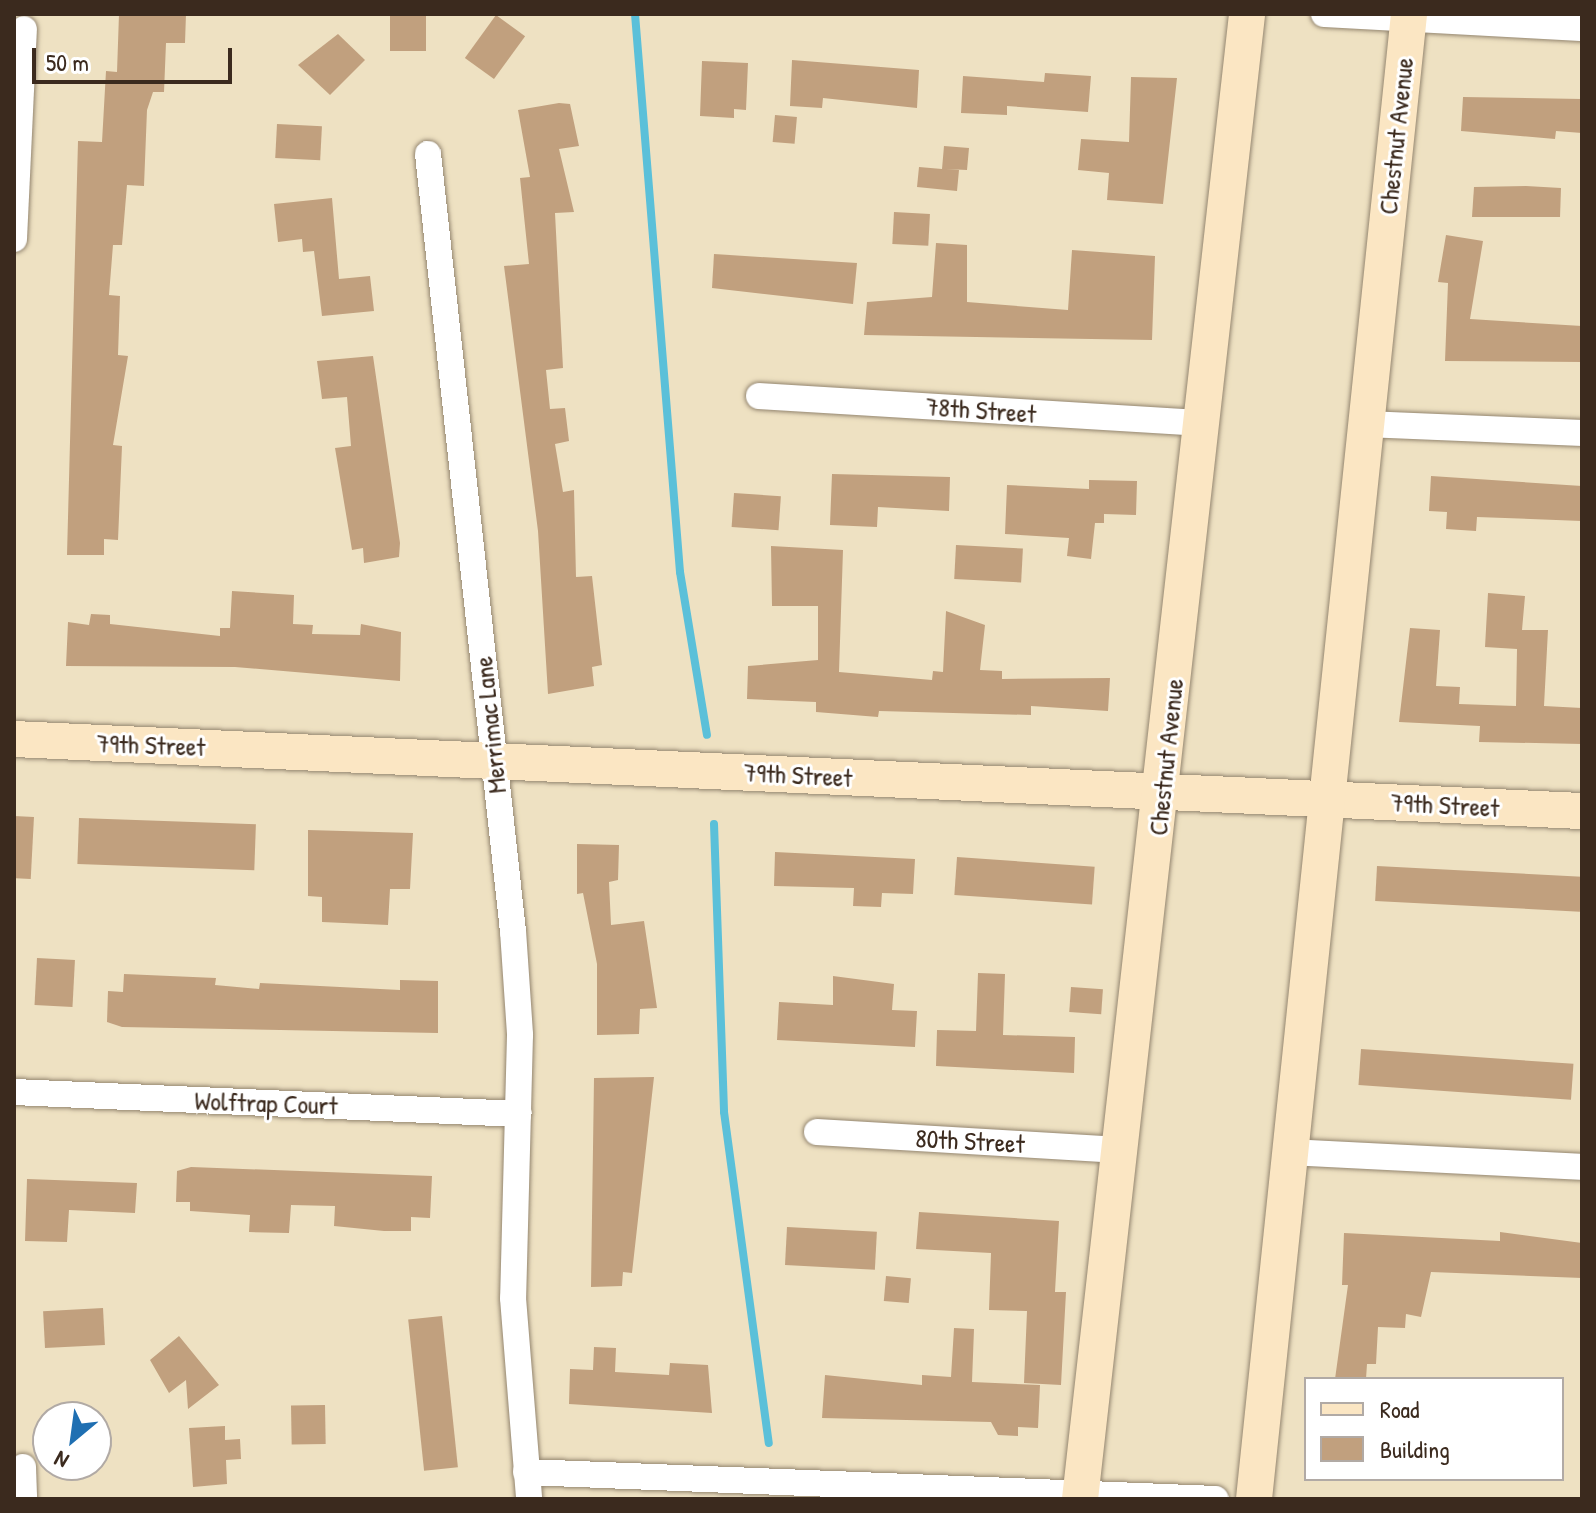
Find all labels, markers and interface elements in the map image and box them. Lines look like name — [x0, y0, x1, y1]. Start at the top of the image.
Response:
scale bar — [36, 32, 236, 82]
text: 50 m — [46, 46, 89, 78]
street label: Chestnut Avenue — [1372, 56, 1420, 216]
street label: 78th Street — [925, 391, 1037, 429]
street label: Merrimac Lane — [467, 655, 513, 795]
street label: Chestnut Avenue — [1142, 677, 1190, 837]
street label: 79th Street — [96, 728, 206, 762]
street label: 79th Street — [743, 757, 853, 793]
street label: 79th Street — [1390, 787, 1500, 823]
street label: Wolftrap Court — [194, 1085, 338, 1121]
street label: 80th Street — [915, 1123, 1025, 1159]
legend — [1304, 1377, 1564, 1481]
text: Road — [1380, 1393, 1419, 1425]
north arrow — [32, 1401, 112, 1481]
text: Building — [1380, 1433, 1450, 1465]
text: N — [49, 1444, 74, 1476]

